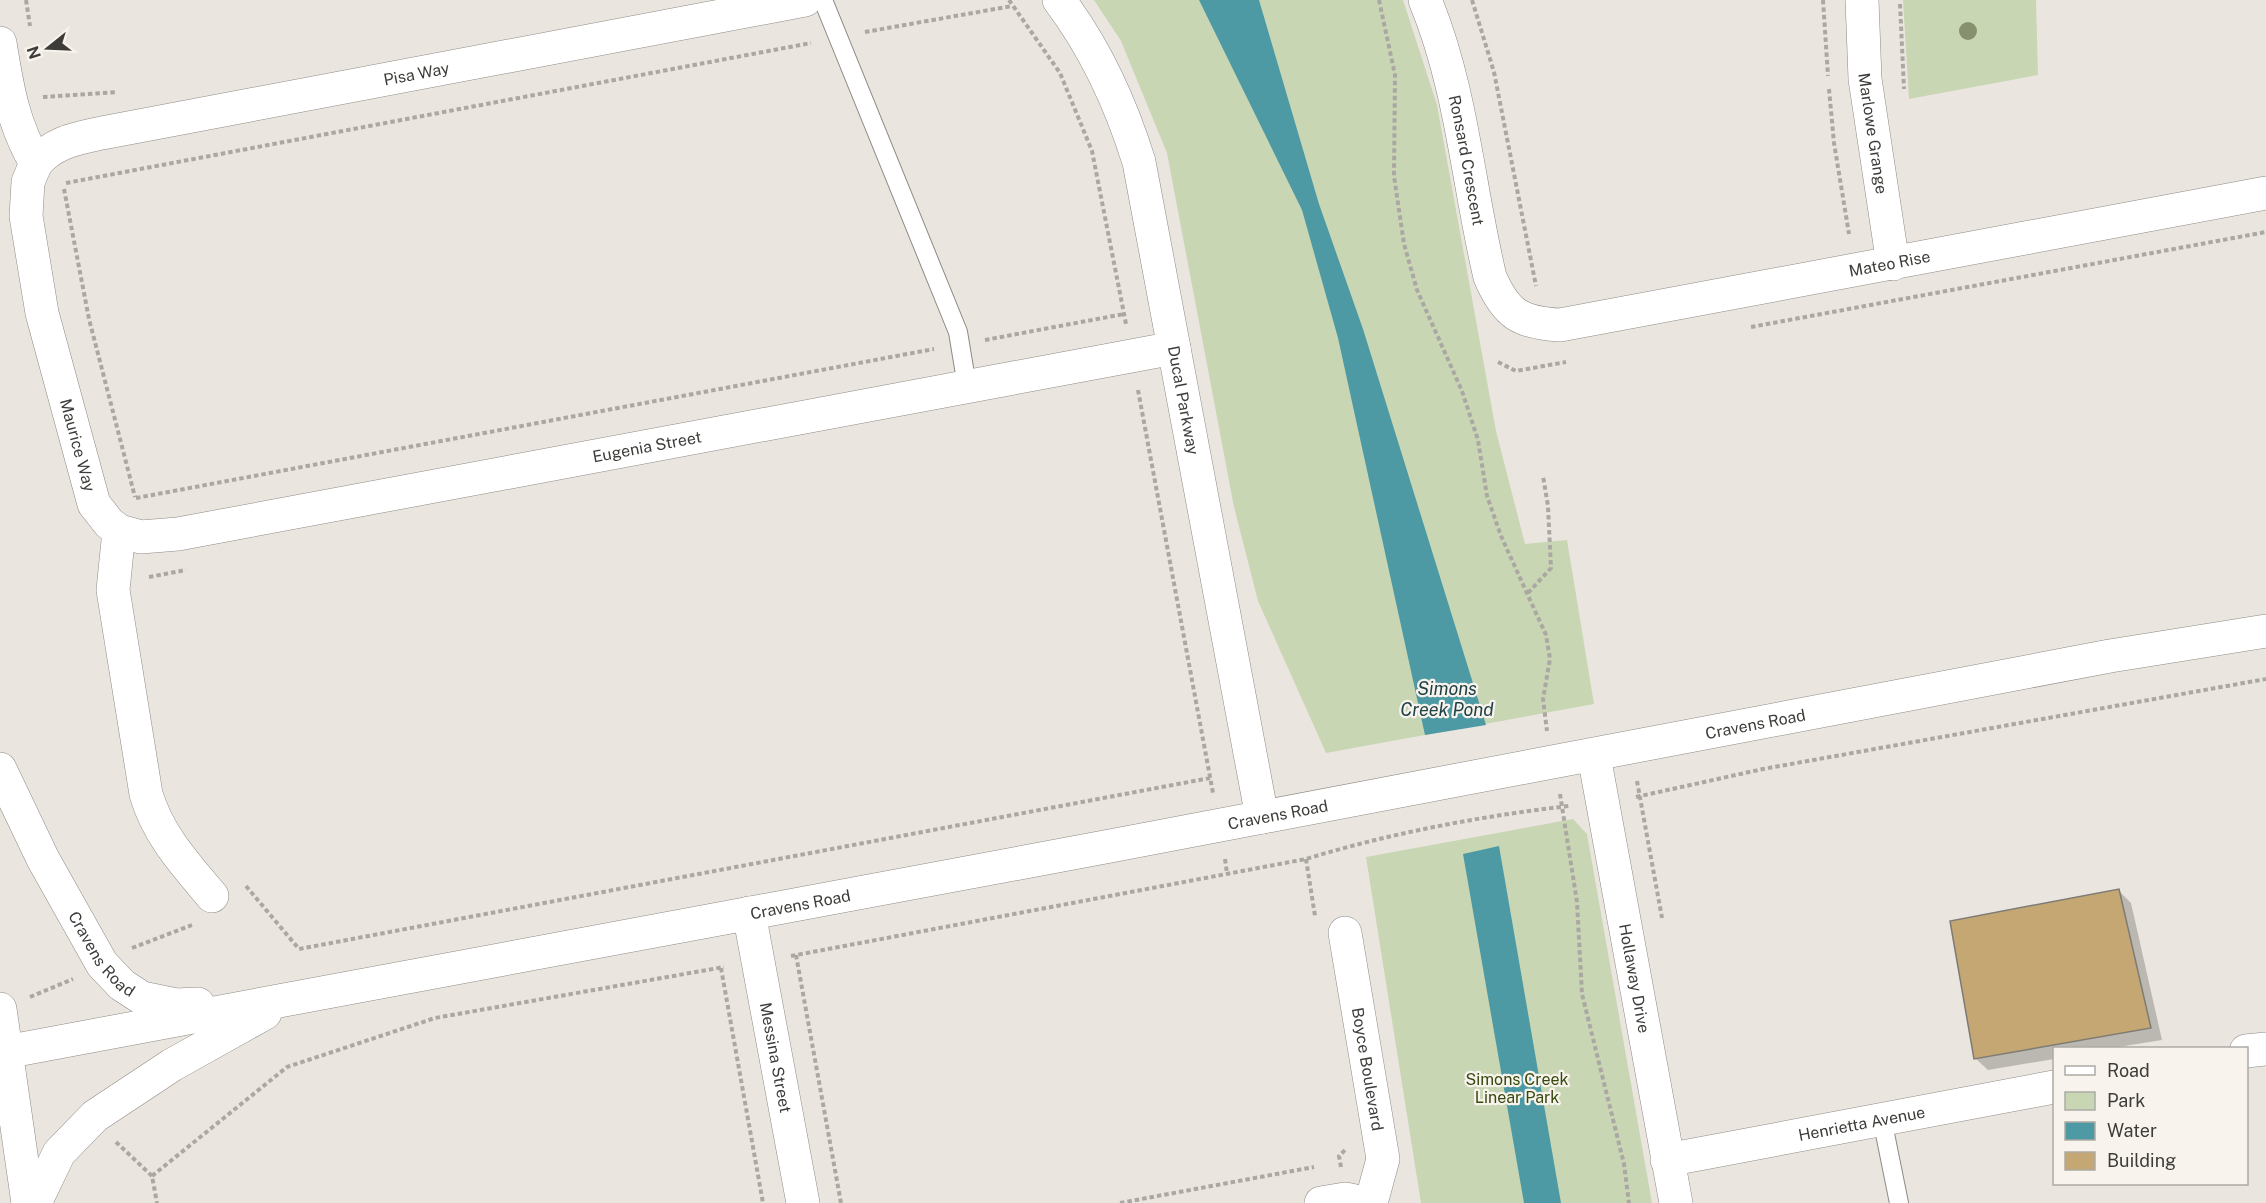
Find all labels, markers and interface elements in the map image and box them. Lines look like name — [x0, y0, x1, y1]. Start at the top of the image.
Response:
north arrow — [18, 18, 78, 78]
text: N — [23, 44, 45, 61]
street label: Pisa Way — [382, 58, 451, 90]
street label: Marlowe Grange — [1854, 71, 1891, 195]
street label: Ronsard Crescent — [1445, 93, 1488, 227]
street label: Mateo Rise — [1847, 247, 1932, 281]
street label: Ducal Parkway — [1164, 344, 1203, 457]
street label: Maurice Way — [56, 397, 99, 494]
street label: Eugenia Street — [591, 427, 703, 466]
water label: Simons Creek Pond — [1400, 678, 1494, 720]
street label: Cravens Road — [1704, 705, 1807, 743]
street label: Cravens Road — [1226, 796, 1330, 834]
street label: Cravens Road — [749, 886, 852, 923]
street label: Cravens Road — [64, 908, 138, 1001]
street label: Hollaway Drive — [1615, 922, 1654, 1035]
street label: Messina Street — [756, 1001, 795, 1114]
street label: Boyce Boulevard — [1348, 1006, 1387, 1132]
legend — [2053, 1047, 2248, 1185]
text: Road — [2107, 1060, 2150, 1081]
park label: Simons Creek Linear Park — [1465, 1070, 1569, 1107]
text: Park — [2107, 1090, 2145, 1111]
street label: Henrietta Avenue — [1797, 1103, 1927, 1145]
text: Water — [2107, 1120, 2157, 1141]
text: Building — [2107, 1150, 2176, 1171]

